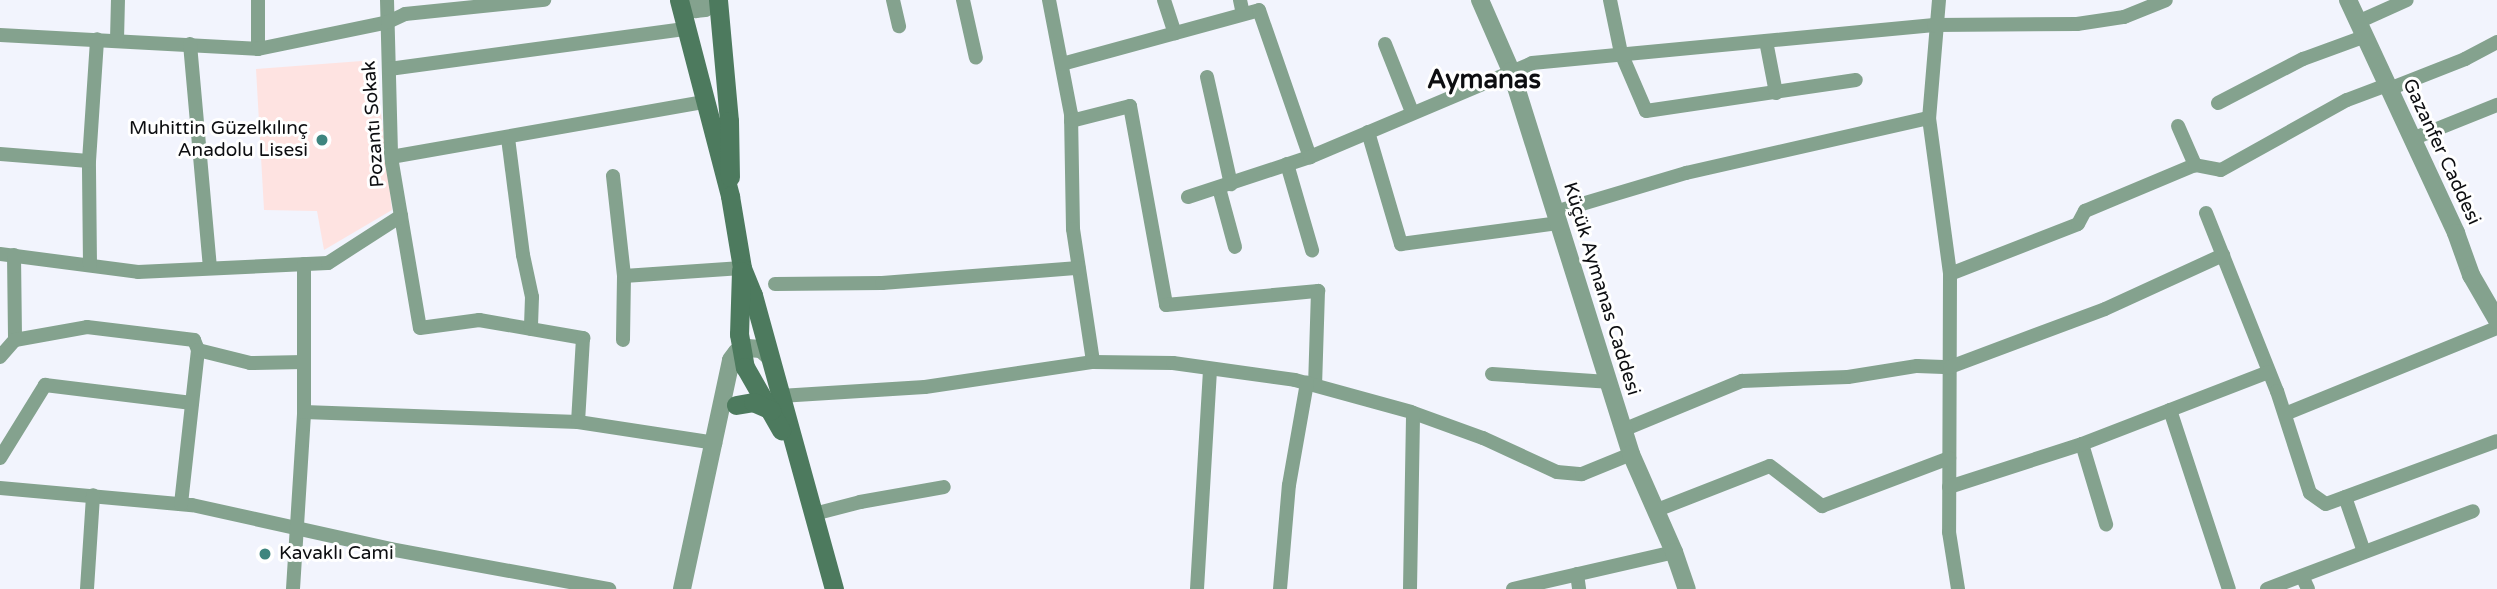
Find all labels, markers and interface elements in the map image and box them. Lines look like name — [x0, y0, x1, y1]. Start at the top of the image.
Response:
street label: Pozantı Sokak — [358, 60, 390, 188]
district label: Aymanas — [1427, 64, 1541, 96]
street label: Gazanfer Caddesi — [2397, 75, 2485, 229]
place label: Muhittin Güzelkılınç Anadolu Lisesi — [129, 118, 308, 162]
marker: Muhittin Güzelkılınç Anadolu Lisesi — [314, 132, 330, 148]
street label: Küçük Aymanas Caddesi — [1558, 180, 1644, 398]
place label: Kavaklı Cami — [279, 543, 394, 565]
marker: Kavaklı Cami — [257, 546, 273, 562]

